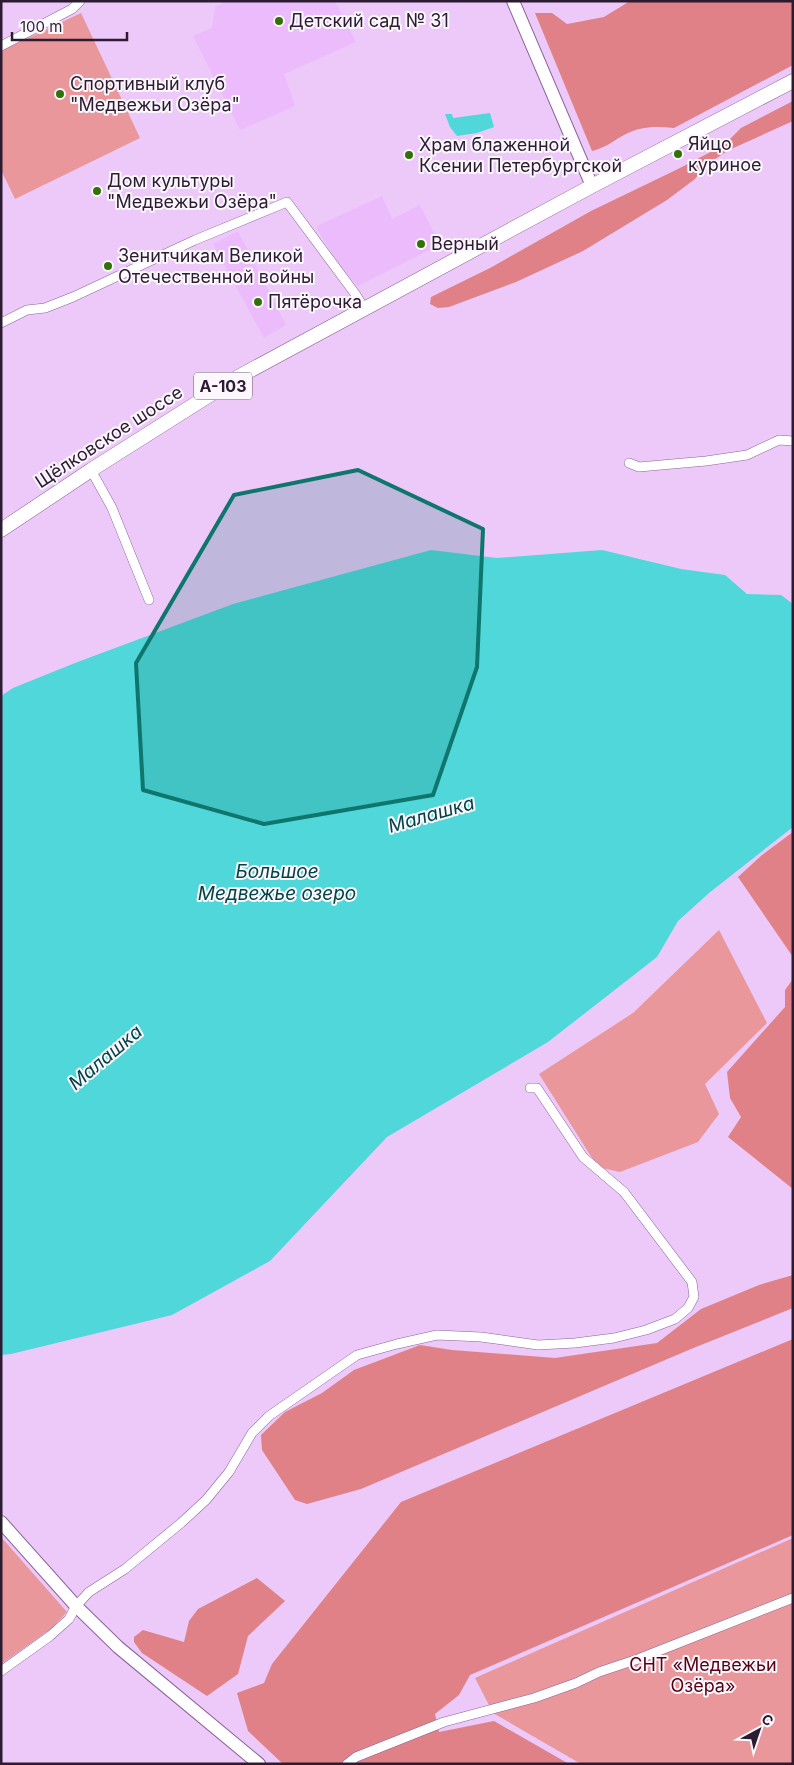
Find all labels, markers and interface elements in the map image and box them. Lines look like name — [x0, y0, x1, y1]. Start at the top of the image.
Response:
scale bar — [12, 10, 128, 42]
place label: Детский сад № 31 — [289, 10, 449, 31]
marker: Детский сад № 31 — [273, 15, 285, 27]
text: 100 m — [20, 17, 62, 36]
place label: Спортивный клуб "Медвежьи Озёра" — [70, 73, 240, 115]
marker: Спортивный клуб "Медвежьи Озёра" — [54, 88, 66, 100]
place label: Яйцо куриное — [688, 133, 761, 175]
place label: Храм блаженной Ксении Петербургской — [419, 134, 622, 176]
marker: Яйцо куриное — [672, 148, 684, 160]
marker: Храм блаженной Ксении Петербургской — [403, 149, 415, 161]
place label: Дом культуры "Медвежьи Озёра" — [107, 170, 277, 212]
marker: Дом культуры "Медвежьи Озёра" — [91, 185, 103, 197]
place label: Верный — [431, 233, 499, 254]
marker: Верный — [415, 238, 427, 250]
place label: Зенитчикам Великой Отечественной войны — [118, 245, 314, 287]
marker: Зенитчикам Великой Отечественной войны — [102, 260, 114, 272]
place label: Пятёрочка — [268, 291, 362, 312]
marker: Пятёрочка — [252, 296, 264, 308]
road number: А-103 — [194, 372, 252, 400]
street label: Щёлковское шоссе — [31, 381, 186, 492]
water label: Малашка — [385, 791, 477, 838]
water label: Большое Медвежье озеро — [198, 860, 356, 905]
water label: Малашка — [64, 1020, 147, 1095]
park label: СНТ «Медвежьи Озёра» — [629, 1654, 777, 1696]
north arrow — [734, 1705, 784, 1755]
text: С — [758, 1710, 777, 1729]

